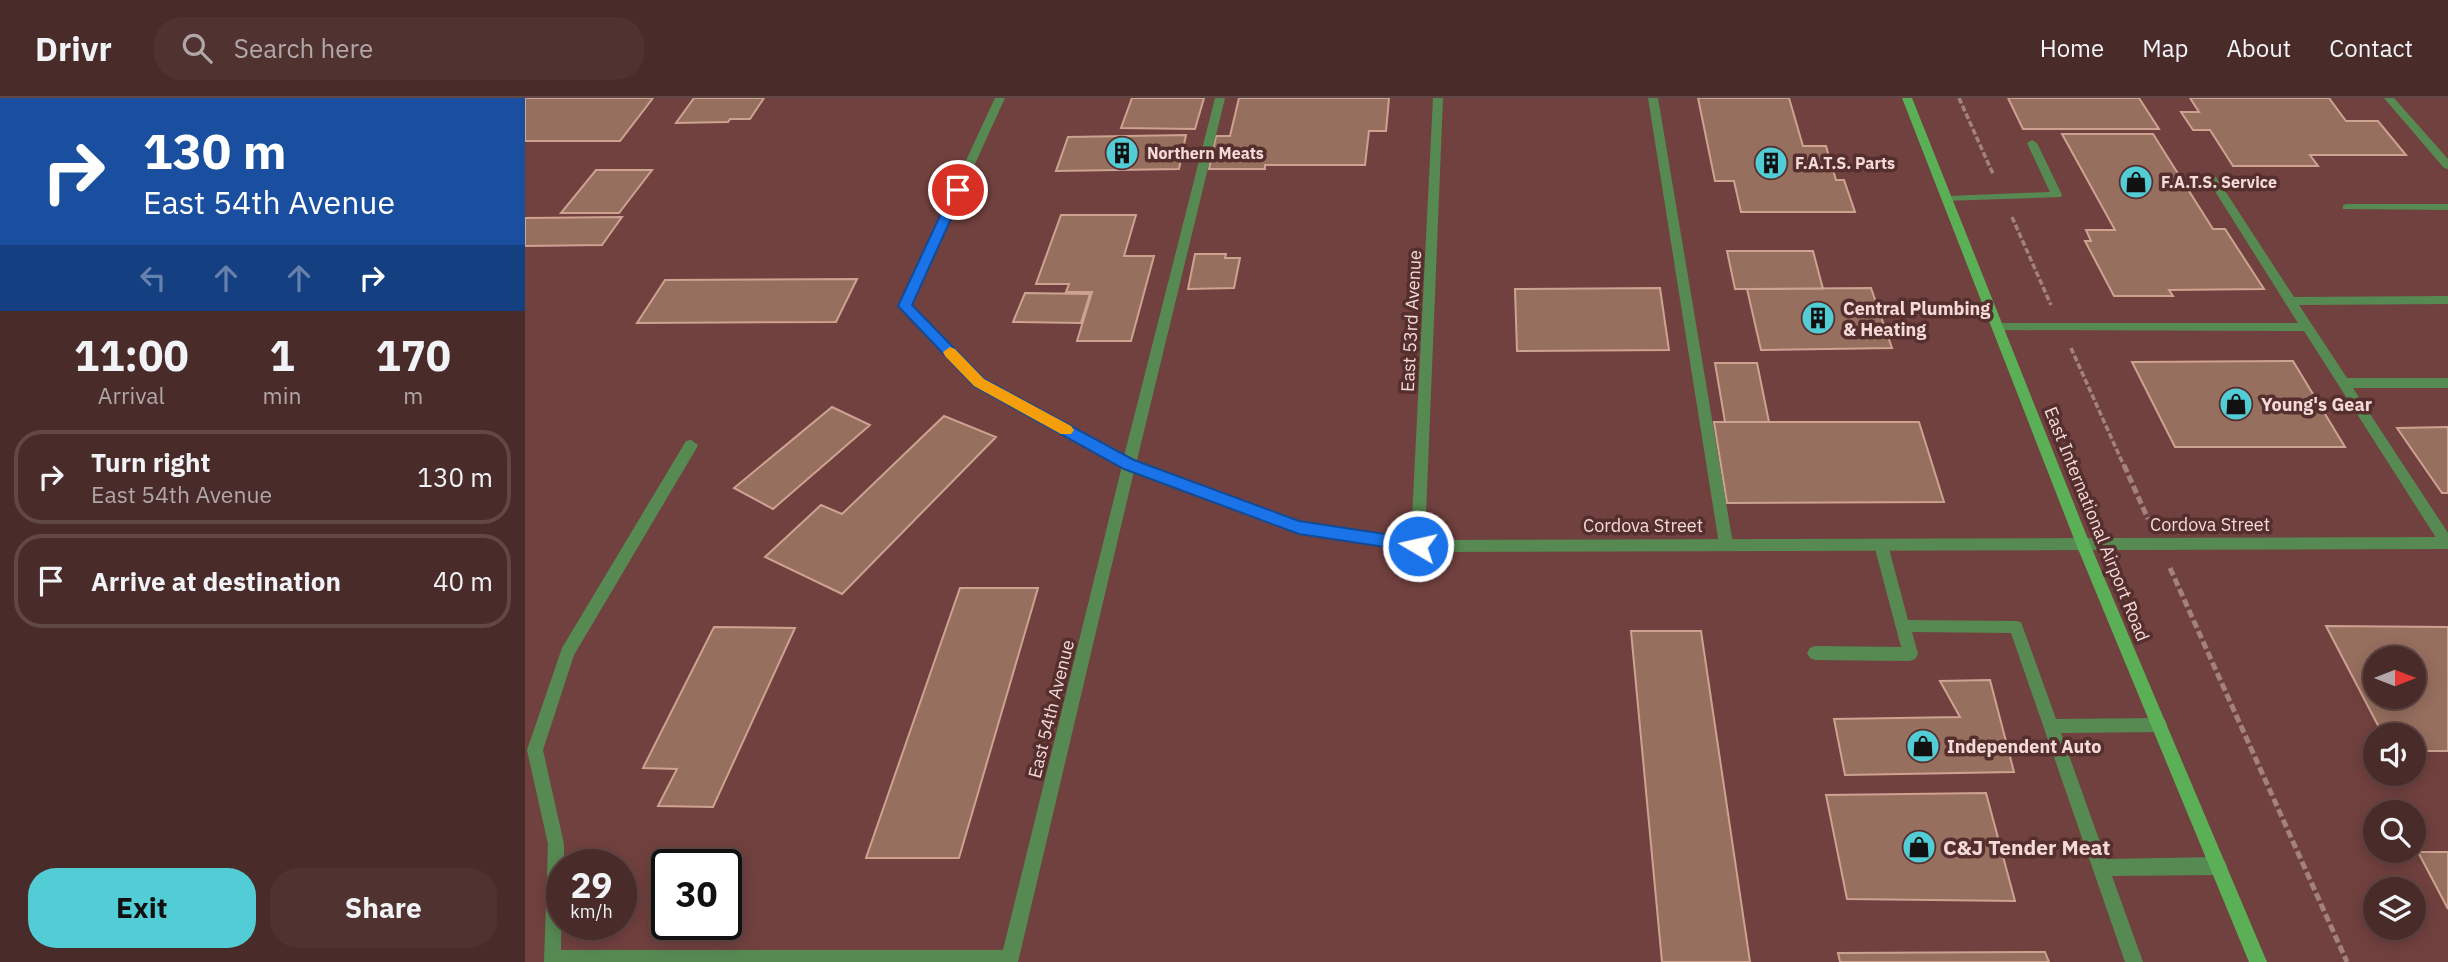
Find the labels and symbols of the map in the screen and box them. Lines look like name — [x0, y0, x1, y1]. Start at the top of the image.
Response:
building icon: Northern Meats — [1103, 134, 1141, 172]
place label: Northern Meats — [1147, 143, 1264, 163]
building icon: F.A.T.S. Parts — [1752, 144, 1790, 182]
place label: F.A.T.S. Parts — [1795, 153, 1895, 173]
pin — [928, 160, 988, 220]
shop icon: F.A.T.S. Service — [2117, 163, 2155, 201]
place label: F.A.T.S. Service — [2161, 172, 2277, 192]
street label: East 53rd Avenue — [1396, 249, 1426, 393]
place label: Central Plumbing & Heating — [1843, 297, 1990, 341]
building icon: Central Plumbing & Heating — [1799, 299, 1837, 337]
shop icon: Young's Gear — [2217, 385, 2255, 423]
place label: Young's Gear — [2261, 393, 2372, 416]
street label: East International Airport Road — [2039, 403, 2155, 645]
position arrow — [1381, 509, 1455, 583]
street label: Cordova Street — [2150, 513, 2270, 536]
street label: Cordova Street — [1583, 514, 1703, 537]
street label: East 54th Avenue — [1023, 637, 1079, 781]
north arrow — [2363, 646, 2425, 709]
shop icon: Independent Auto — [1904, 727, 1942, 765]
place label: Independent Auto — [1947, 735, 2101, 758]
shop icon: C&J Tender Meat — [1900, 828, 1938, 866]
place label: C&J Tender Meat — [1943, 833, 2110, 861]
speed limit sign: 30 — [651, 849, 742, 940]

